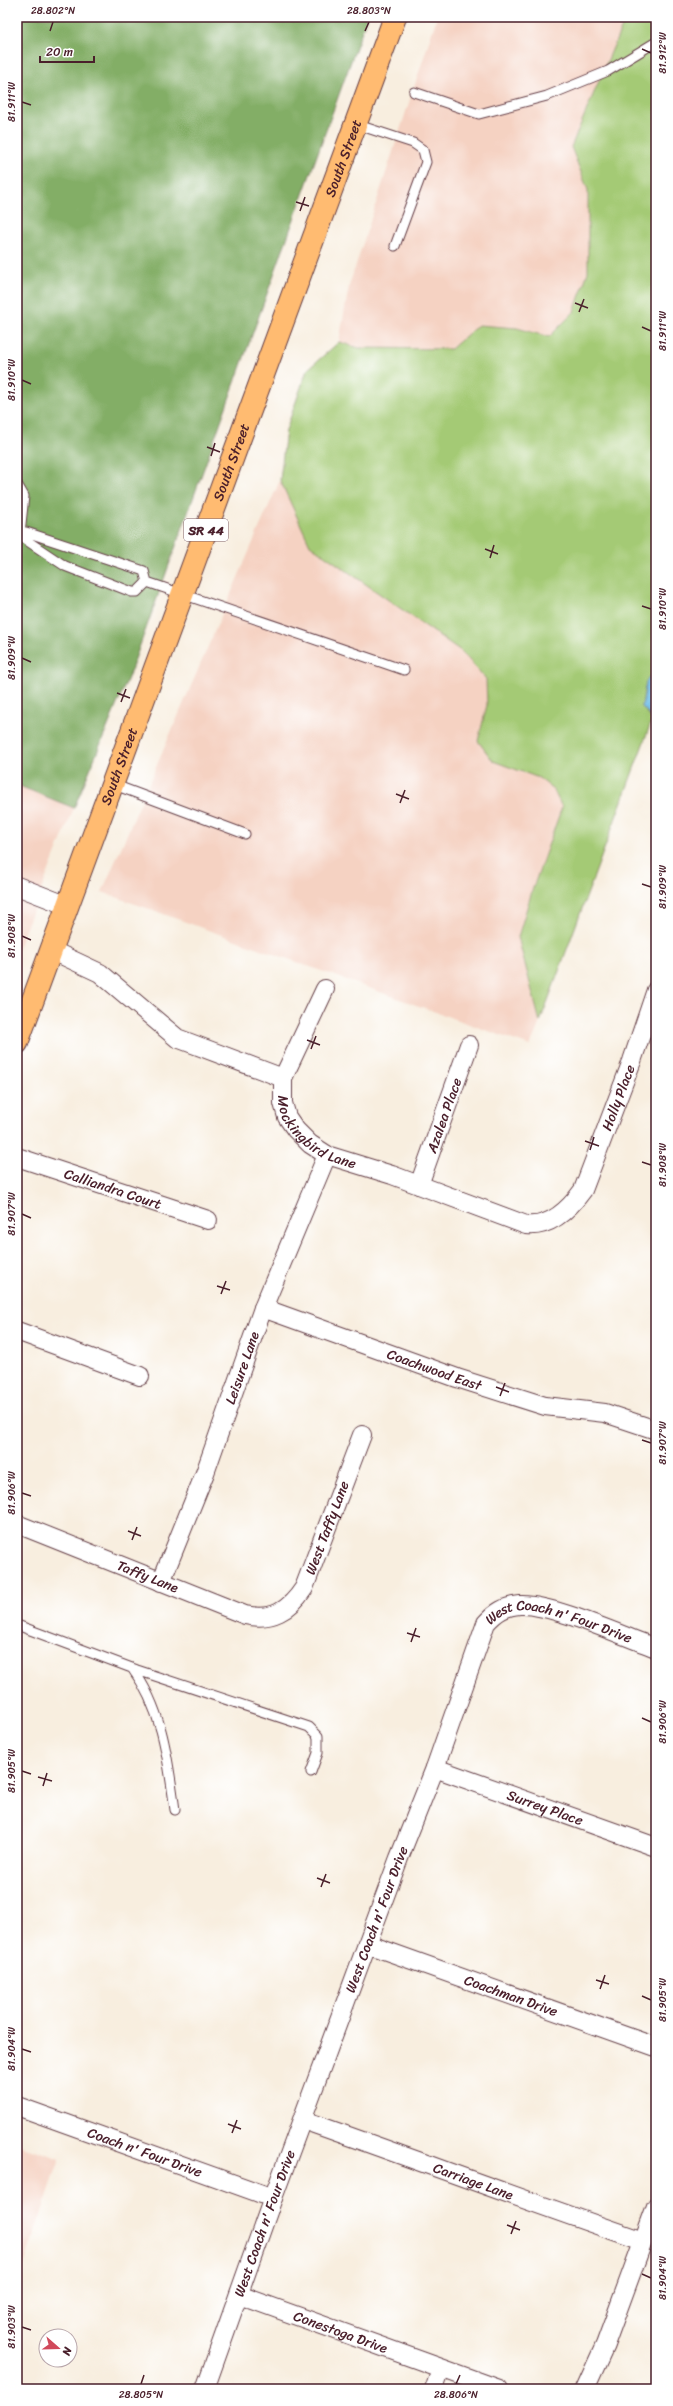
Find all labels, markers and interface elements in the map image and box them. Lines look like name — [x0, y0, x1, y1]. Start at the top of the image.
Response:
text: 28.802°N — [31, 2, 75, 20]
text: 28.803°N — [347, 2, 391, 20]
text: 81.912°W — [654, 32, 672, 74]
scale bar — [40, 38, 94, 64]
text: 20 m — [46, 41, 73, 63]
text: 81.911°W — [3, 82, 21, 122]
street label: South Street — [318, 116, 369, 201]
text: 81.911°W — [654, 311, 672, 351]
text: 81.910°W — [3, 359, 21, 401]
street label: South Street — [206, 420, 257, 505]
road number: SR 44 — [184, 519, 228, 541]
text: 81.910°W — [654, 588, 672, 630]
text: 81.909°W — [3, 636, 21, 680]
street label: South Street — [94, 724, 145, 809]
text: 81.909°W — [654, 865, 672, 909]
text: 81.908°W — [3, 914, 21, 958]
street label: Holly Place — [595, 1061, 643, 1135]
street label: Azalea Place — [419, 1074, 469, 1158]
street label: Mockingbird Lane — [270, 1096, 359, 1176]
text: 81.908°W — [654, 1143, 672, 1187]
street label: Calliandra Court — [61, 1161, 165, 1217]
text: 81.907°W — [3, 1192, 21, 1236]
street label: Leisure Lane — [218, 1328, 267, 1408]
street label: Coachwood East — [383, 1342, 486, 1398]
text: 81.907°W — [654, 1421, 672, 1465]
text: 81.906°W — [3, 1471, 21, 1515]
street label: West Taffy Lane — [298, 1477, 357, 1579]
street label: Taffy Lane — [113, 1553, 183, 1600]
street label: West Coach n' Four Drive — [479, 1593, 636, 1651]
text: 81.906°W — [654, 1700, 672, 1744]
text: 81.905°W — [3, 1749, 21, 1793]
street label: Surrey Place — [503, 1783, 587, 1833]
street label: West Coach n' Four Drive — [338, 1842, 416, 1996]
street label: Coachman Drive — [461, 1968, 561, 2024]
text: 81.905°W — [654, 1978, 672, 2022]
text: 81.904°W — [3, 2027, 21, 2071]
street label: Coach n' Four Drive — [84, 2120, 206, 2185]
street label: West Coach n' Four Drive — [227, 2146, 303, 2301]
street label: Carriage Lane — [430, 2156, 517, 2208]
text: 81.904°W — [654, 2256, 672, 2300]
street label: Conestoga Drive — [290, 2304, 391, 2361]
text: 81.903°W — [3, 2305, 21, 2349]
north arrow — [38, 2328, 78, 2368]
text: N — [57, 2343, 78, 2358]
text: 28.805°N — [119, 2386, 163, 2404]
text: 28.806°N — [434, 2386, 478, 2404]

